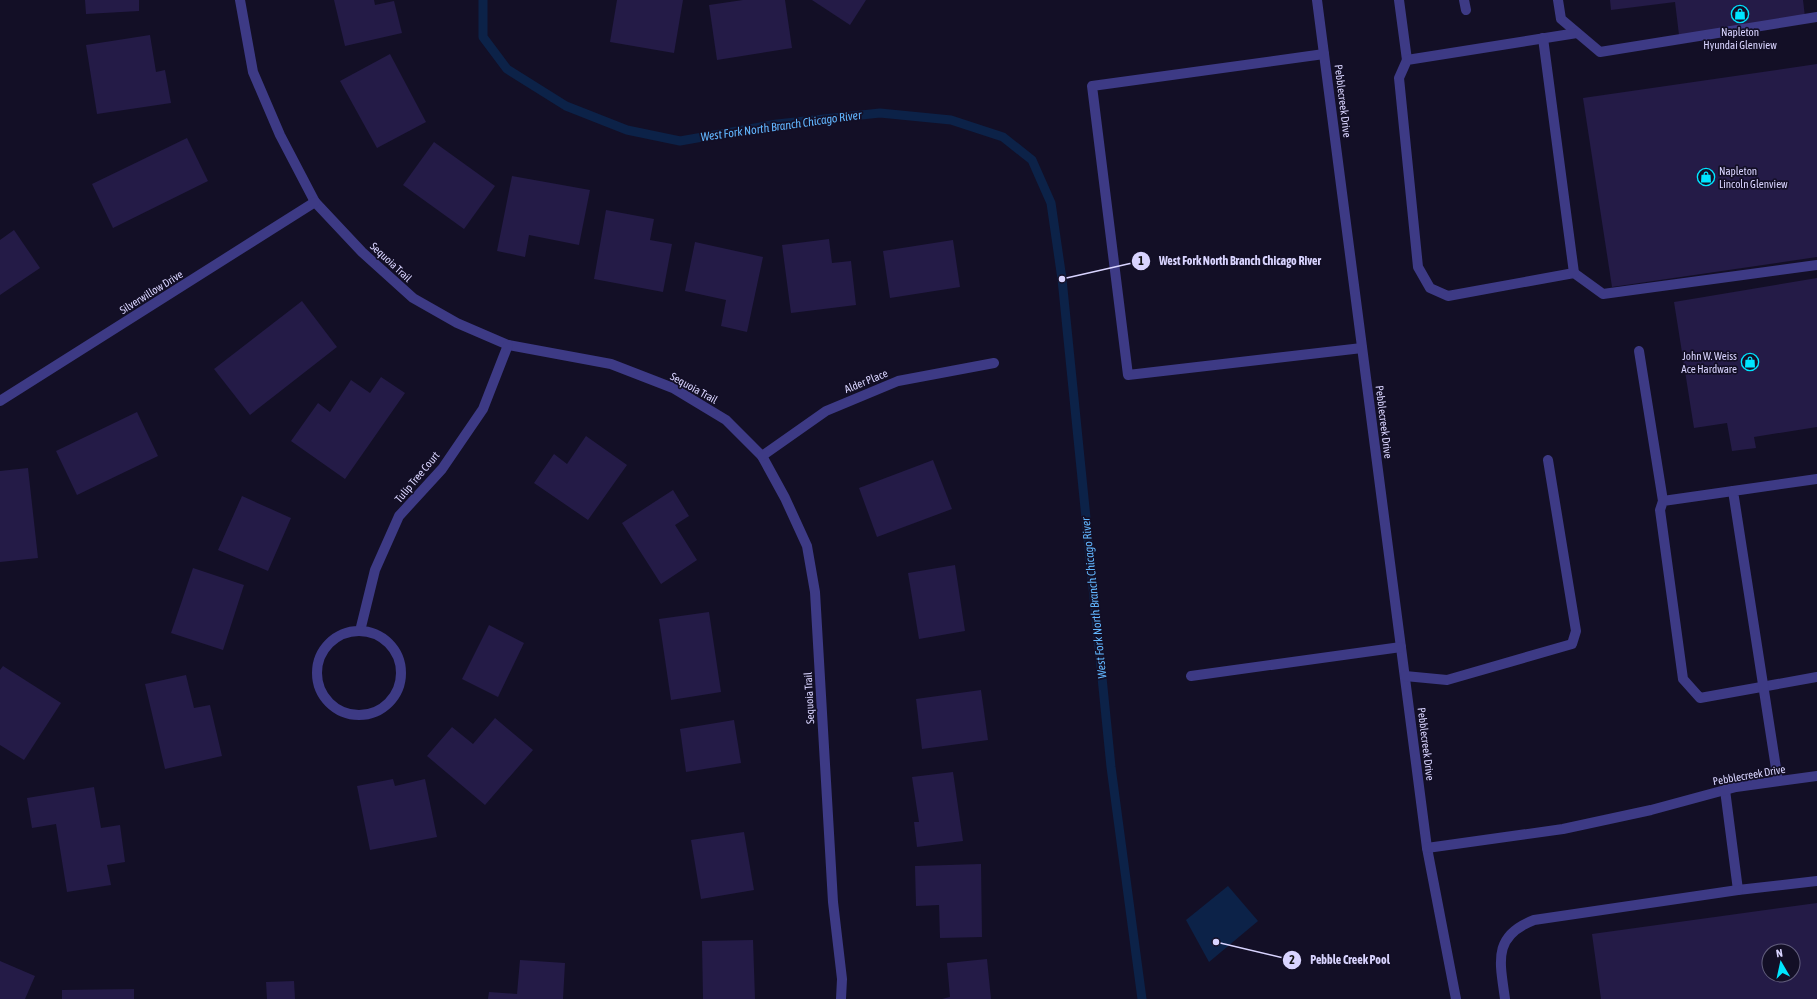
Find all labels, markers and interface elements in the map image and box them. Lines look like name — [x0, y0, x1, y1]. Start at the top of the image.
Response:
shop icon: Napleton Hyundai Glenview — [1730, 4, 1750, 24]
place label: Napleton Hyundai Glenview — [1703, 26, 1777, 51]
street label: Pebblecreek Drive — [1333, 64, 1353, 138]
water label: West Fork North Branch Chicago River — [700, 108, 863, 144]
place label: Napleton Lincoln Glenview — [1719, 165, 1788, 190]
shop icon: Napleton Lincoln Glenview — [1696, 167, 1716, 187]
street label: Sequoia Trail — [368, 240, 414, 284]
callout: West Fork North Branch Chicago River — [1131, 249, 1329, 273]
text: 1 — [1138, 254, 1144, 268]
text: West Fork North Branch Chicago River — [1158, 254, 1321, 268]
street label: Silverwillow Drive — [117, 268, 185, 316]
place label: John W. Weiss Ace Hardware — [1681, 350, 1737, 375]
shop icon: John W. Weiss Ace Hardware — [1740, 352, 1760, 372]
street label: Alder Place — [843, 367, 889, 395]
street label: Sequoia Trail — [668, 370, 720, 406]
street label: Pebblecreek Drive — [1374, 385, 1394, 459]
street label: Tulip Tree Court — [392, 449, 442, 505]
water label: West Fork North Branch Chicago River — [1079, 516, 1109, 679]
street label: Sequoia Trail — [802, 672, 816, 724]
street label: Pebblecreek Drive — [1416, 707, 1436, 781]
street label: Pebblecreek Drive — [1712, 763, 1786, 787]
north arrow — [1761, 943, 1801, 983]
text: N — [1775, 947, 1784, 960]
callout: Pebble Creek Pool — [1282, 948, 1398, 972]
text: 2 — [1289, 953, 1295, 967]
text: Pebble Creek Pool — [1310, 953, 1391, 967]

